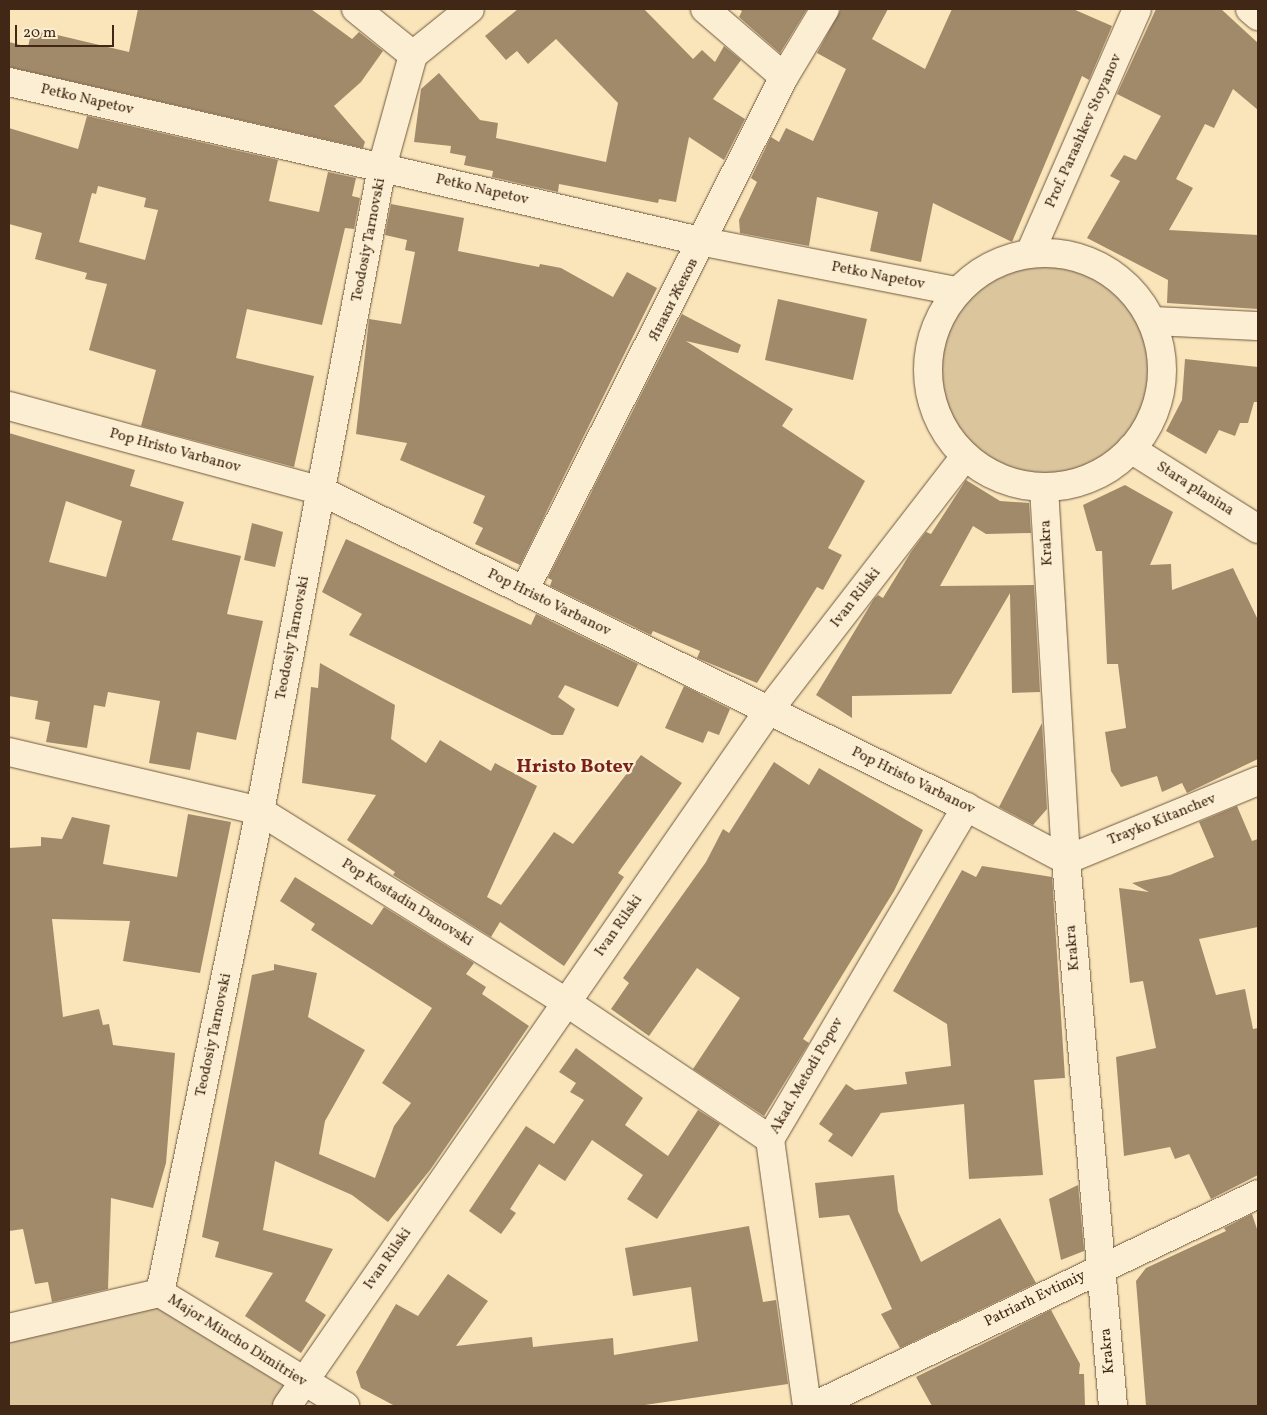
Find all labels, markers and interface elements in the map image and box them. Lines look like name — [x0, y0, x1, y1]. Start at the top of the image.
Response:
scale bar — [18, 15, 116, 47]
text: 20 m — [23, 23, 56, 44]
street label: Prof. Parashkev Stoyanov — [1042, 51, 1126, 211]
street label: Petko Napetov — [39, 81, 135, 119]
street label: Petko Napetov — [434, 171, 530, 209]
street label: Teodosiy Tarnovski — [348, 176, 390, 304]
street label: Янаки Жеков — [645, 255, 703, 345]
street label: Petko Napetov — [830, 258, 926, 294]
street label: Pop Hristo Varbanov — [107, 425, 243, 477]
street label: Stara planina — [1153, 458, 1237, 520]
street label: Krakra — [1037, 520, 1057, 566]
street label: Ivan Rilski — [827, 564, 885, 632]
street label: Pop Hristo Varbanov — [484, 565, 614, 641]
street label: Teodosiy Tarnovski — [272, 574, 314, 702]
street label: Pop Hristo Varbanov — [848, 743, 978, 819]
district label: Hristo Botev — [516, 755, 634, 779]
street label: Trayko Kitanchev — [1105, 790, 1219, 850]
street label: Pop Kostadin Danovski — [338, 855, 476, 951]
street label: Ivan Rilski — [591, 892, 647, 960]
street label: Krakra — [1062, 924, 1084, 972]
street label: Teodosiy Tarnovski — [192, 971, 236, 1099]
street label: Akad. Metodi Popov — [766, 1014, 848, 1138]
street label: Ivan Rilski — [360, 1225, 416, 1293]
street label: Patriarh Evtimiy — [981, 1267, 1089, 1331]
street label: Major Mincho Dimitriev — [164, 1291, 310, 1391]
street label: Krakra — [1097, 1327, 1119, 1375]

